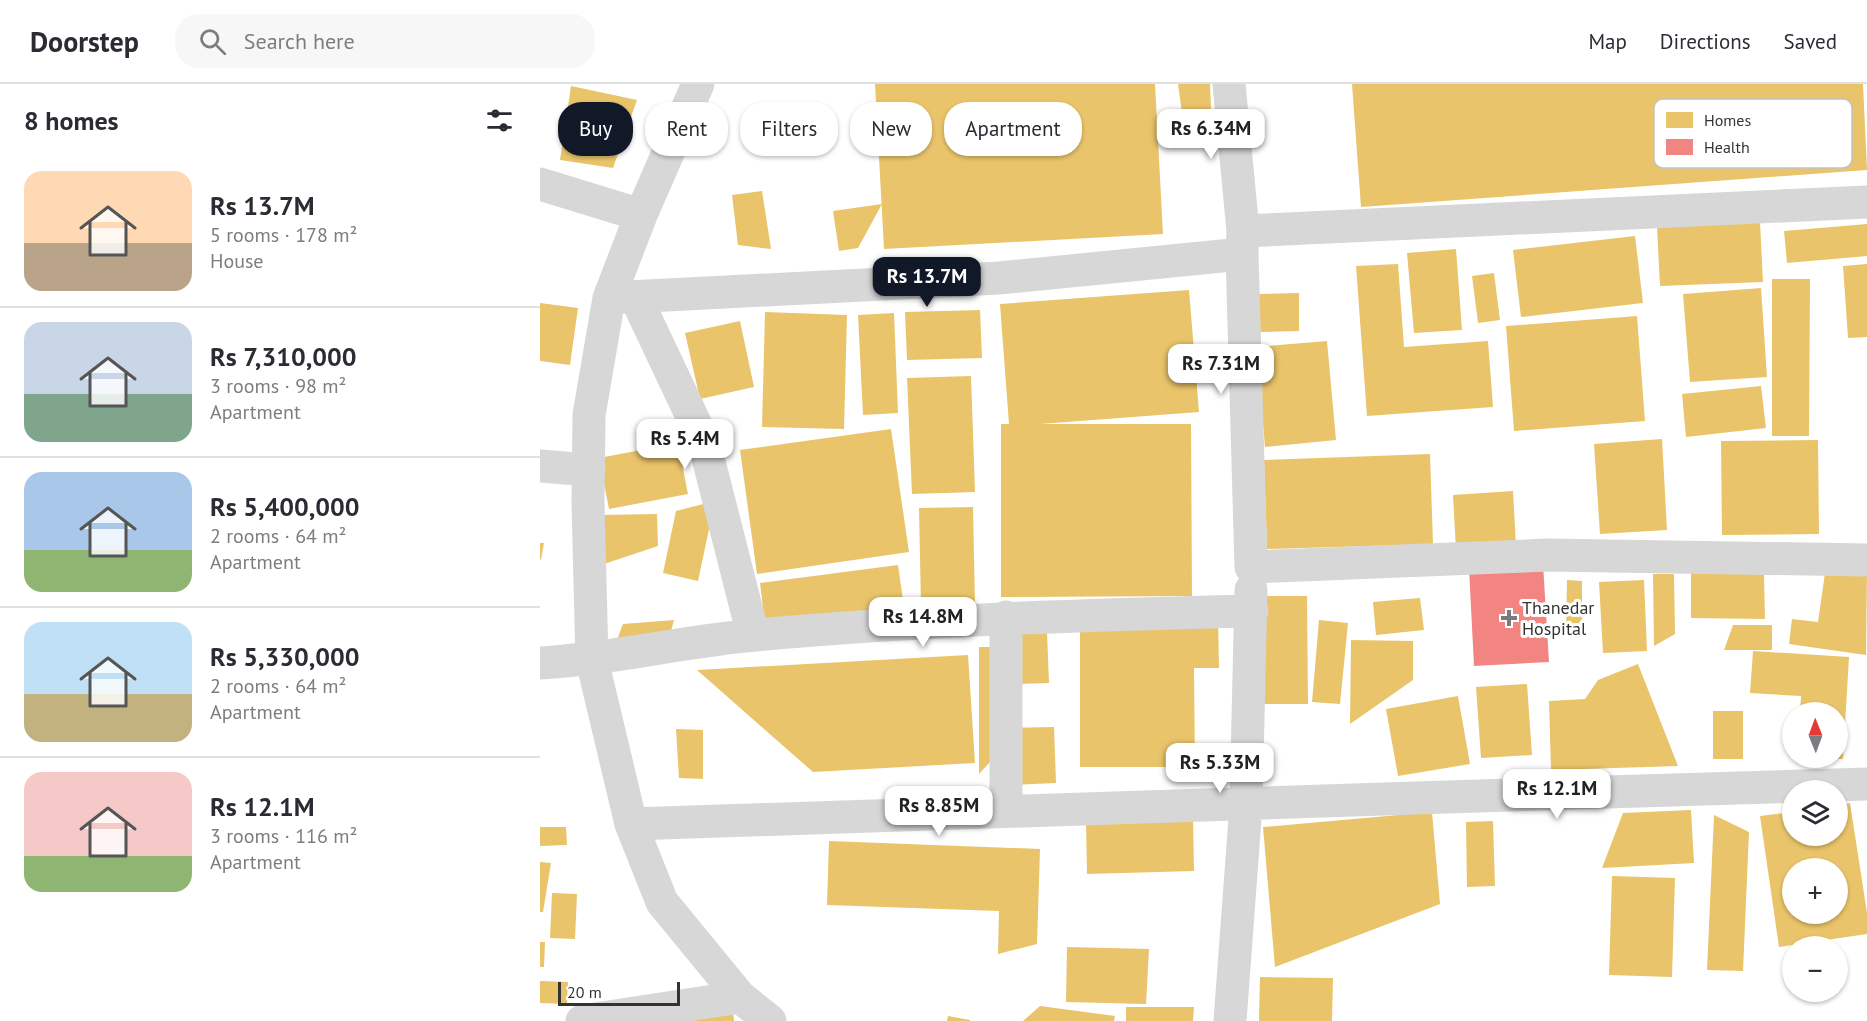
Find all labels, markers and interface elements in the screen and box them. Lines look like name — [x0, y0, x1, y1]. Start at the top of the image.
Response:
search box — [175, 14, 595, 68]
text: Doorstep — [30, 23, 139, 60]
icon: search — [196, 25, 229, 58]
text: Search here — [244, 27, 355, 55]
text: Map — [1588, 28, 1627, 55]
text: Directions — [1660, 28, 1751, 55]
text: Saved — [1784, 28, 1837, 55]
legend — [1654, 99, 1852, 168]
chip: Buy — [558, 102, 633, 156]
chip: Rent — [645, 102, 728, 156]
chip: Filters — [740, 102, 838, 156]
chip: New — [850, 102, 932, 156]
chip: Apartment — [944, 102, 1082, 156]
text: 8 homes — [24, 104, 119, 137]
icon: filters — [483, 104, 516, 137]
pin: Rs 6.34M — [1149, 109, 1273, 160]
text: Homes — [1704, 110, 1751, 130]
text: Rs 6.34M — [1171, 115, 1251, 141]
text: Health — [1704, 137, 1750, 157]
text: Rs 13.7M — [210, 189, 315, 222]
icon: home — [72, 195, 144, 267]
text: 5 rooms · 178 m² — [210, 222, 357, 248]
text: House — [210, 248, 264, 274]
pin: Rs 13.7M — [865, 257, 989, 308]
text: Rs 13.7M — [887, 263, 967, 289]
text: Rs 7,310,000 — [210, 340, 356, 373]
pin: Rs 7.31M — [1159, 344, 1283, 395]
icon: home — [72, 346, 144, 418]
text: Rs 7.31M — [1182, 350, 1260, 376]
text: 3 rooms · 98 m² — [210, 373, 346, 399]
text: Apartment — [210, 399, 301, 425]
pin: Rs 5.4M — [630, 419, 740, 470]
text: Rs 5.4M — [650, 425, 720, 451]
text: Rs 5,400,000 — [210, 490, 360, 523]
icon: home — [72, 496, 144, 568]
text: 2 rooms · 64 m² — [210, 523, 346, 549]
text: Apartment — [210, 549, 301, 575]
place label: Thanedar Hospital — [1522, 596, 1595, 640]
pin: Rs 14.8M — [861, 597, 985, 648]
text: Rs 14.8M — [883, 603, 963, 629]
marker: Thanedar Hospital — [1500, 609, 1518, 627]
text: Rs 5,330,000 — [210, 640, 360, 673]
icon: home — [72, 646, 144, 718]
text: 2 rooms · 64 m² — [210, 673, 346, 699]
text: Apartment — [210, 699, 301, 725]
north arrow — [1782, 702, 1848, 768]
map controls — [1782, 702, 1848, 1002]
pin: Rs 5.33M — [1158, 743, 1282, 794]
text: Rs 5.33M — [1180, 749, 1260, 775]
pin: Rs 12.1M — [1495, 769, 1619, 820]
text: Rs 12.1M — [1517, 775, 1597, 801]
button: layers — [1782, 780, 1848, 846]
pin: Rs 8.85M — [877, 786, 1001, 837]
text: Rs 12.1M — [210, 790, 315, 823]
text: Rs 8.85M — [899, 792, 979, 818]
icon: home — [72, 796, 144, 868]
text: 3 rooms · 116 m² — [210, 823, 357, 849]
text: Apartment — [210, 849, 301, 875]
button: + — [1782, 858, 1848, 924]
button: − — [1782, 936, 1848, 1002]
scale bar — [558, 979, 680, 1006]
text: 20 m — [567, 982, 602, 1002]

